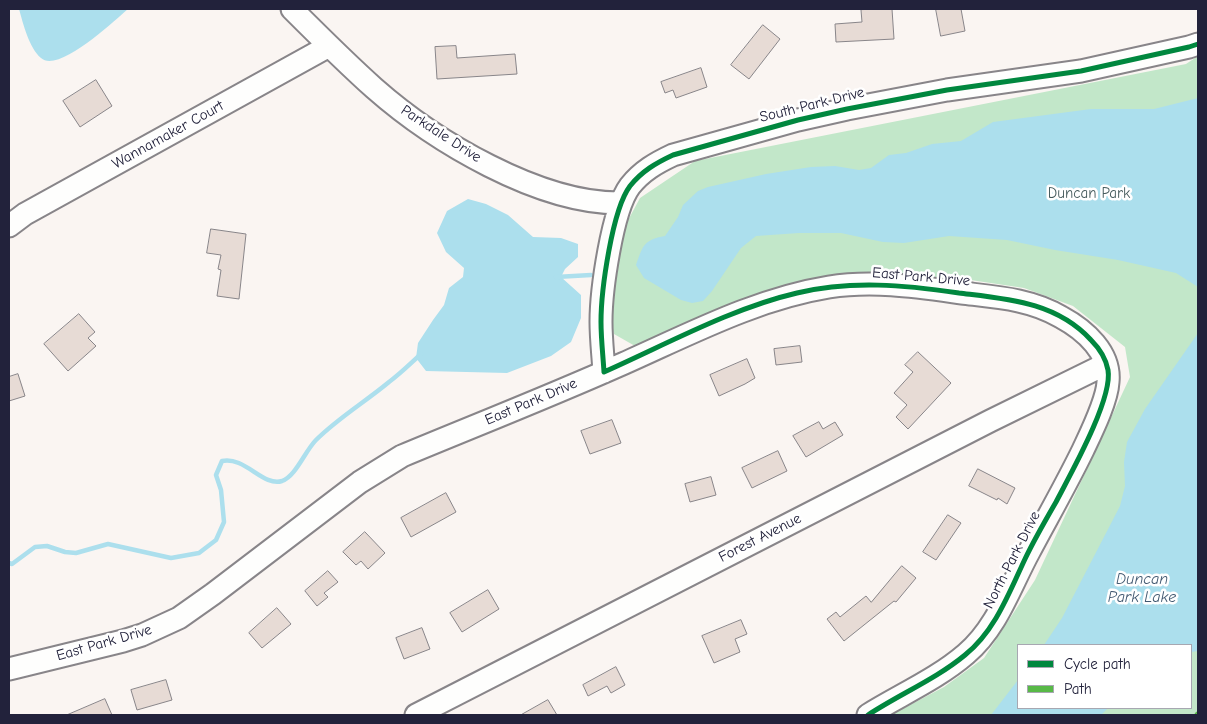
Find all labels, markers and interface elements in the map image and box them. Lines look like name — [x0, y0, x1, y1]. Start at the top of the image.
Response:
street label: South Park Drive — [758, 83, 866, 127]
street label: Wannamaker Court — [109, 97, 227, 173]
street label: Parkdale Drive — [397, 101, 485, 167]
park label: Duncan Park — [1048, 185, 1130, 203]
street label: East Park Drive — [871, 264, 971, 290]
street label: East Park Drive — [482, 375, 580, 429]
street label: North Park Drive — [980, 508, 1044, 612]
street label: Forest Avenue — [716, 510, 804, 566]
water label: Duncan Park Lake — [1108, 569, 1176, 607]
street label: East Park Drive — [54, 621, 154, 665]
legend — [1017, 644, 1192, 709]
text: Cycle path — [1064, 655, 1131, 673]
text: Path — [1064, 680, 1092, 698]

